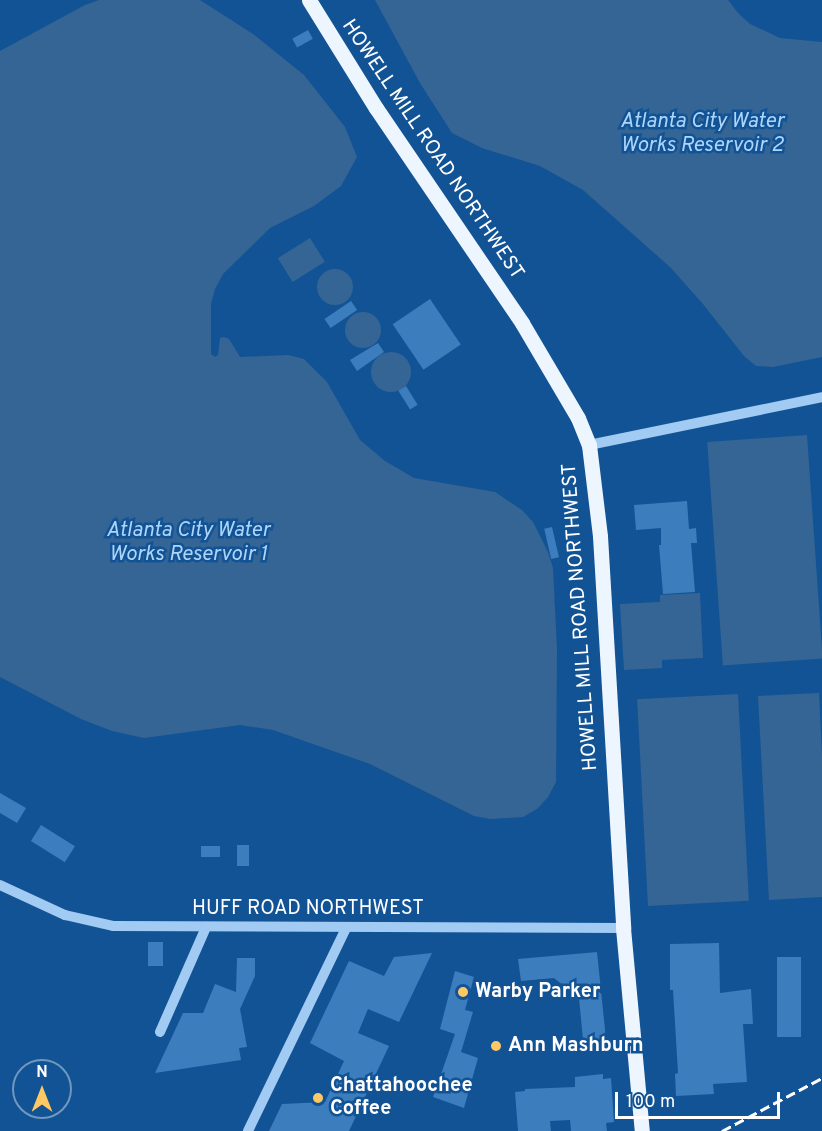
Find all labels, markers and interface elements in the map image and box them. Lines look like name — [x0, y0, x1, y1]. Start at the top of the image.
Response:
street label: HOWELL MILL ROAD NORTHWEST — [336, 15, 528, 285]
water label: Atlanta City Water Works Reservoir 2 — [620, 109, 784, 159]
street label: HOWELL MILL ROAD NORTHWEST — [558, 462, 604, 772]
water label: Atlanta City Water Works Reservoir 1 — [106, 518, 270, 568]
street label: HUFF ROAD NORTHWEST — [192, 897, 424, 921]
place label: Warby Parker — [475, 980, 600, 1004]
marker: Warby Parker — [456, 985, 470, 999]
place label: Ann Mashburn — [508, 1034, 643, 1058]
marker: Ann Mashburn — [489, 1039, 503, 1053]
north arrow — [12, 1059, 72, 1119]
text: N — [36, 1063, 48, 1083]
place label: Chattahoochee Coffee — [330, 1074, 473, 1121]
scale bar — [618, 1080, 783, 1118]
marker: Chattahoochee Coffee — [311, 1091, 325, 1105]
text: 100 m — [626, 1091, 675, 1114]

